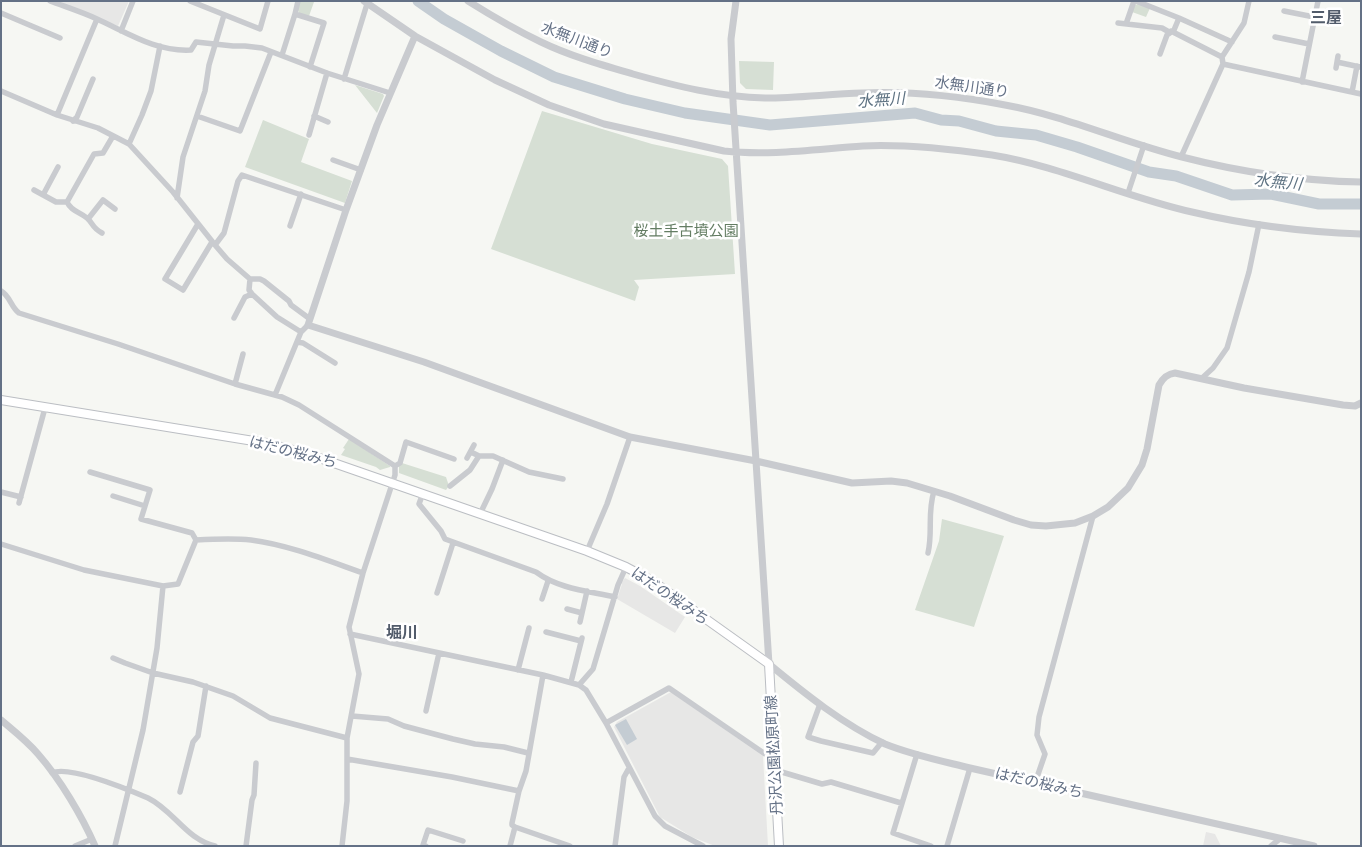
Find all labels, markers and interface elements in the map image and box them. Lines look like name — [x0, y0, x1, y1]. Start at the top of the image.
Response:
district label: 三屋 — [1310, 8, 1342, 28]
street label: 水無川通り — [539, 18, 615, 62]
street label: 水無川通り — [934, 73, 1010, 101]
water label: 水無川 — [856, 89, 906, 111]
water label: 水無川 — [1253, 170, 1303, 194]
park label: 桜土手古墳公園 — [634, 222, 738, 240]
street label: はだの桜みち — [247, 432, 339, 472]
street label: はだの桜みち — [628, 563, 712, 629]
district label: 堀川 — [386, 623, 418, 643]
street label: 丹沢公園松原町線 — [762, 695, 786, 815]
street label: はだの桜みち — [993, 764, 1085, 802]

